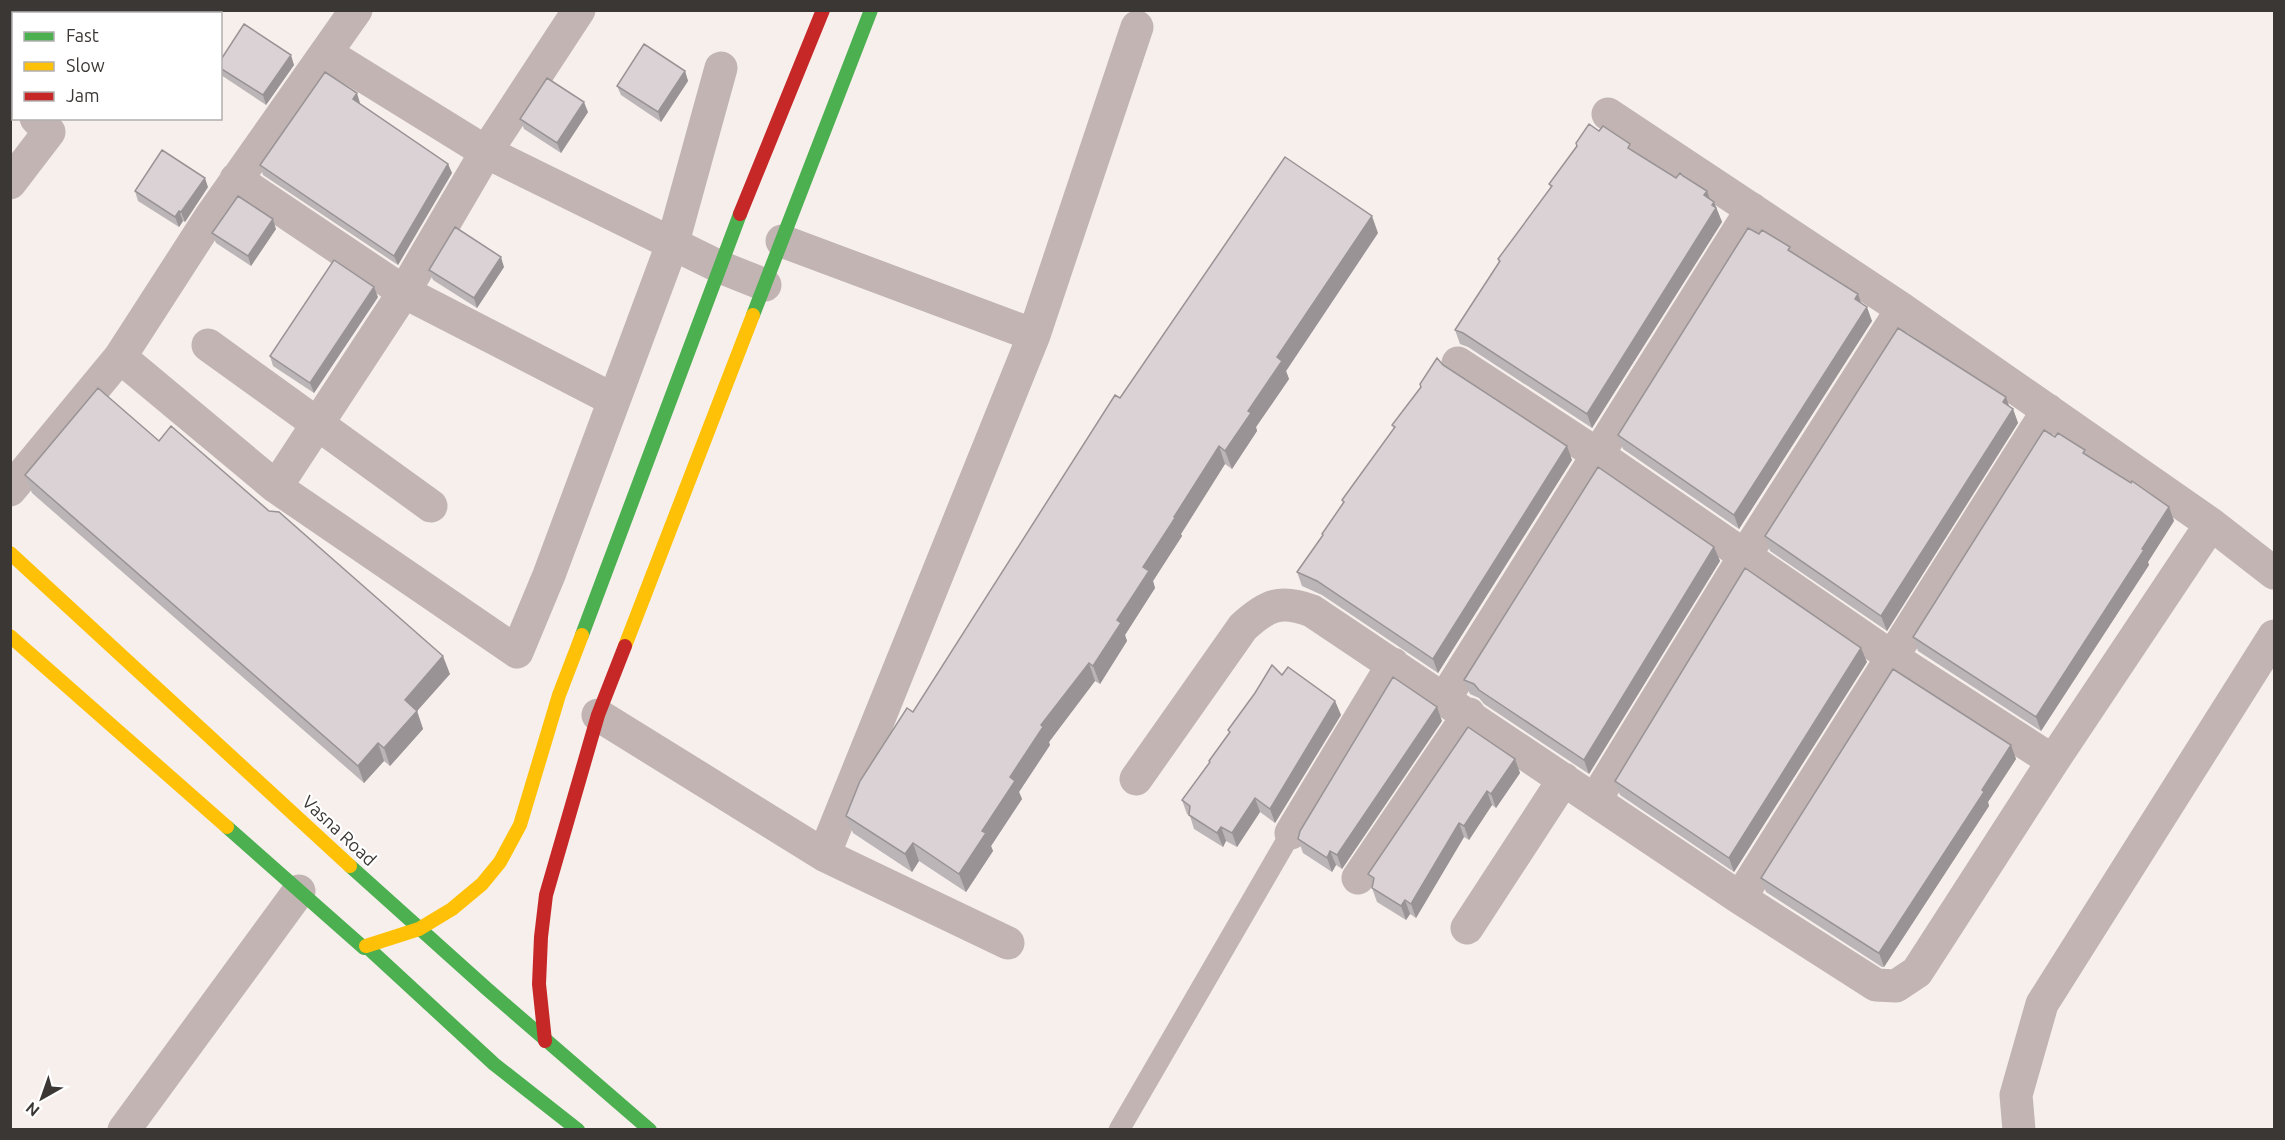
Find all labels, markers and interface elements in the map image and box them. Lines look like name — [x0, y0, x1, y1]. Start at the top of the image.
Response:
legend — [12, 12, 222, 120]
text: Fast — [66, 25, 99, 45]
text: Slow — [66, 55, 105, 75]
text: Jam — [66, 85, 100, 105]
street label: Vasna Road — [299, 791, 381, 869]
north arrow — [12, 1068, 72, 1128]
text: N — [22, 1099, 43, 1120]

